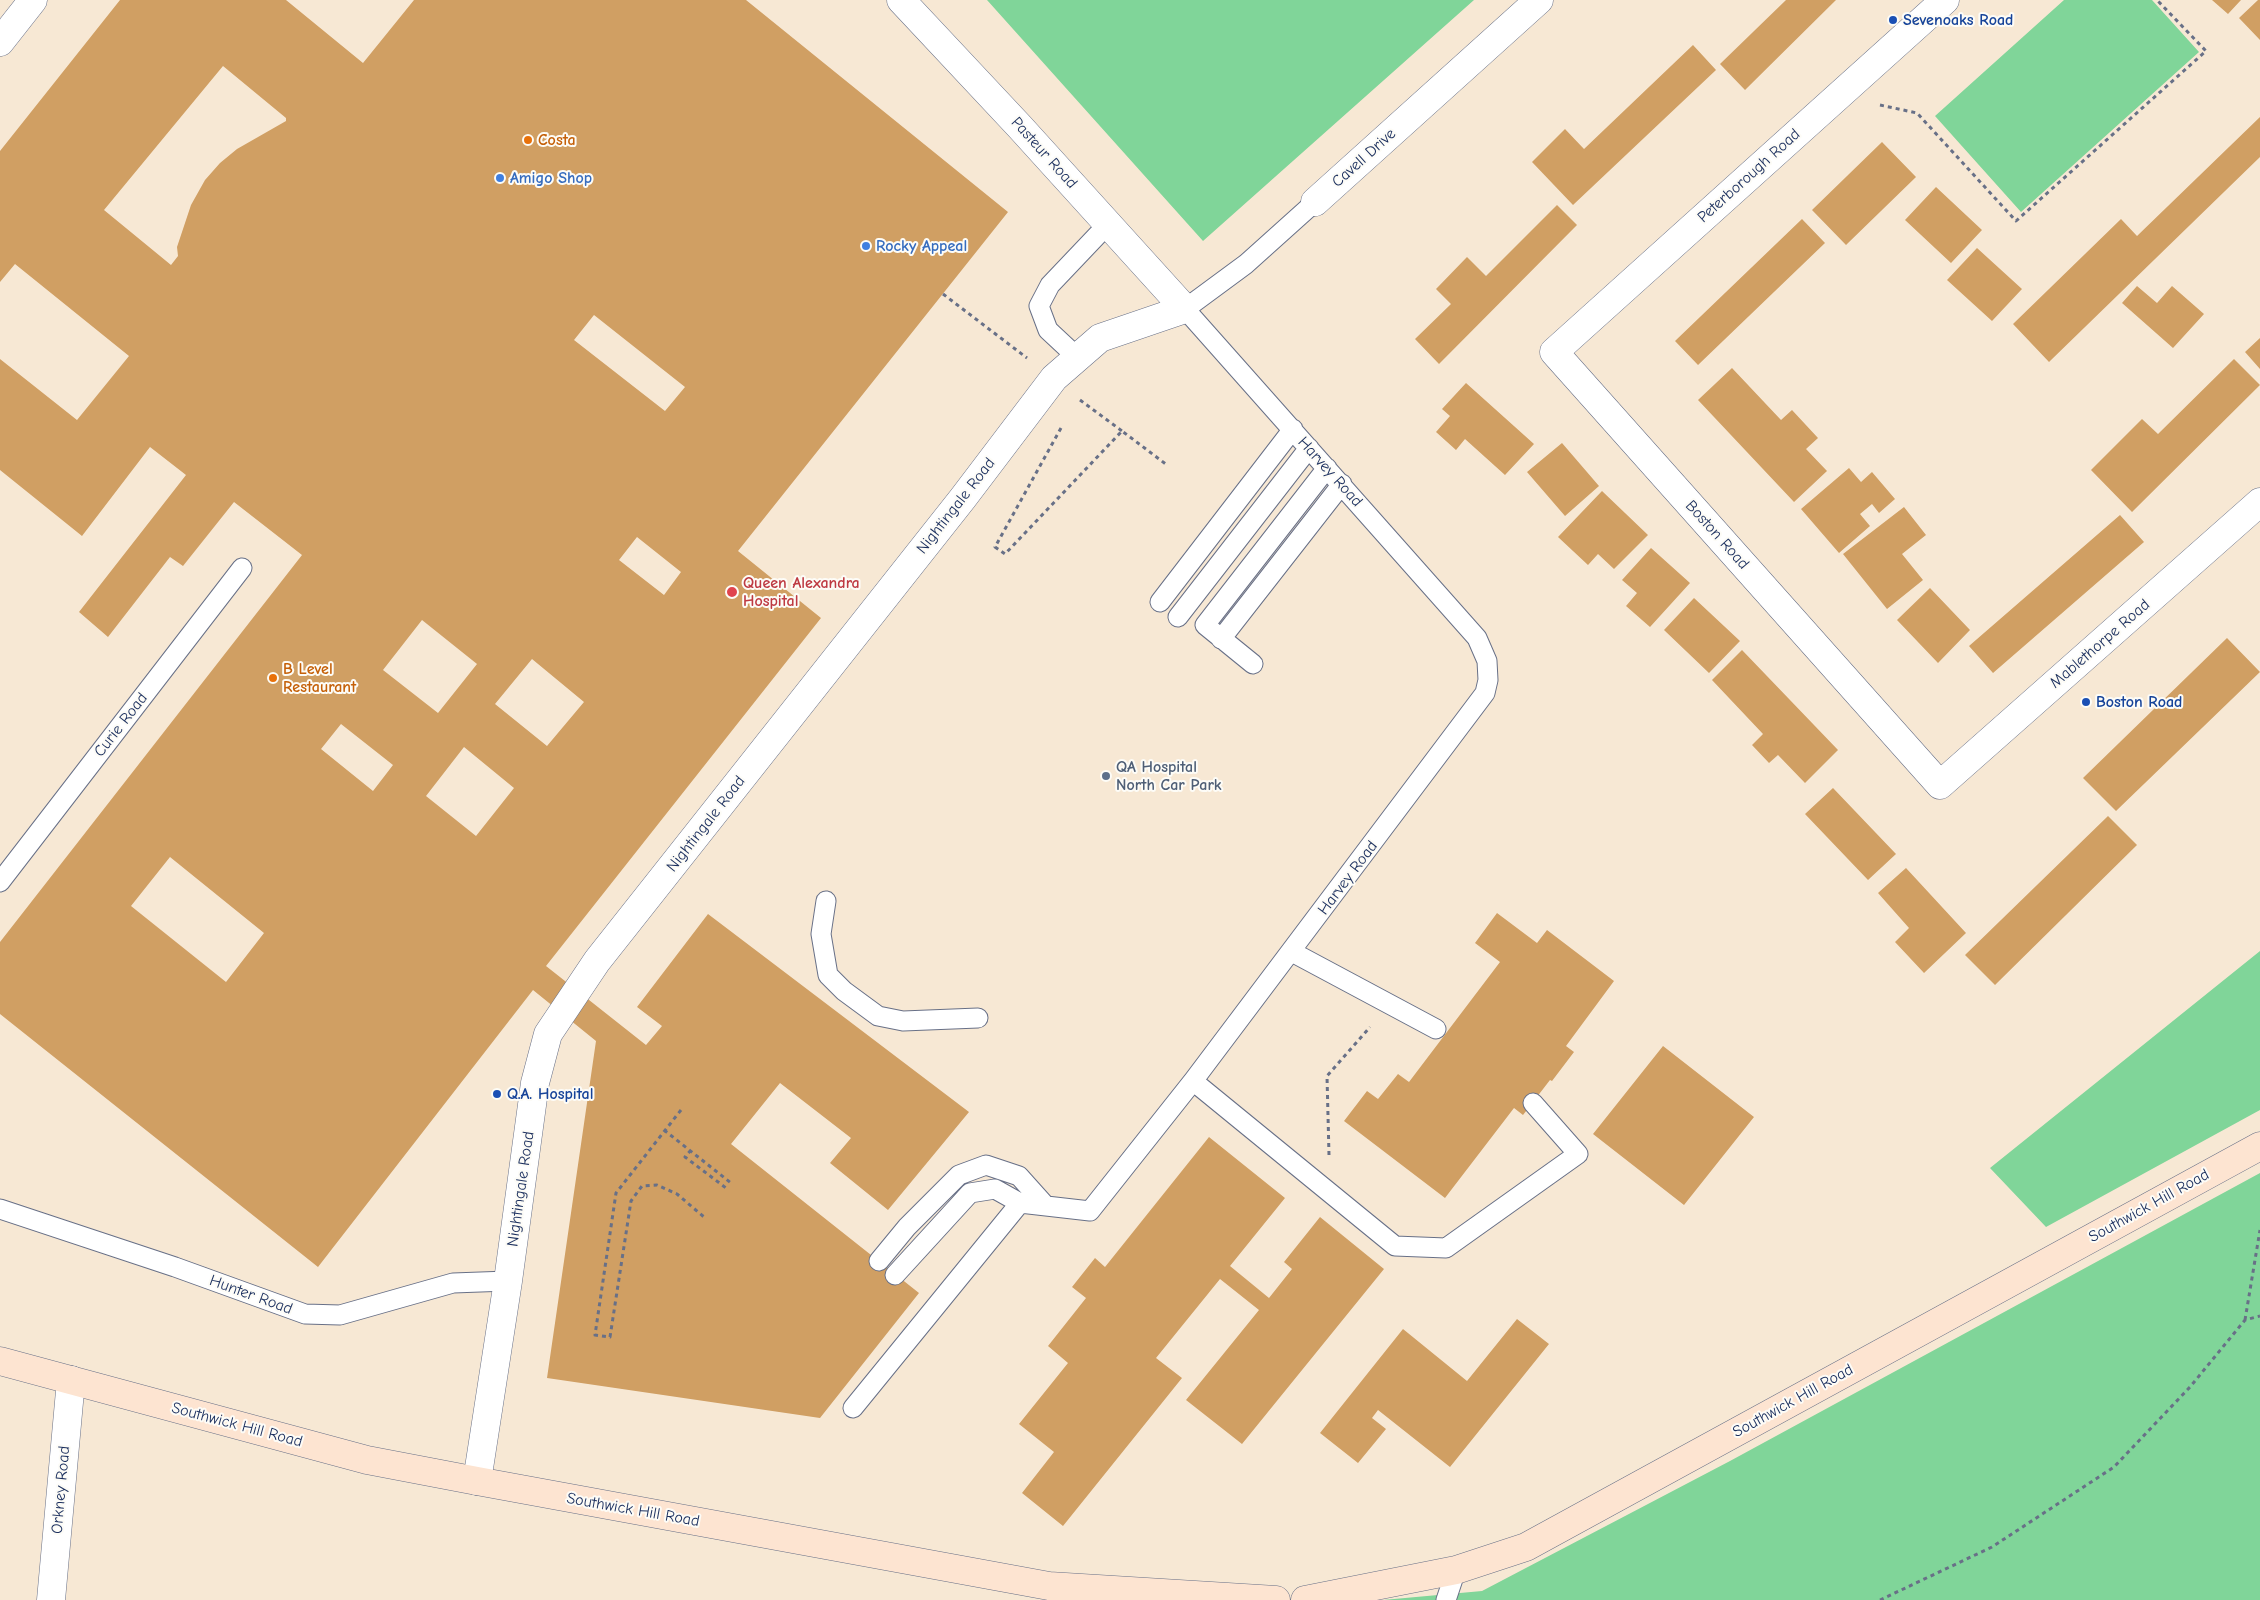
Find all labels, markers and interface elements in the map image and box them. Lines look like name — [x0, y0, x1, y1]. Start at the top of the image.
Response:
place label: Sevenoaks Road — [1903, 10, 2013, 30]
marker: Sevenoaks Road — [1887, 14, 1899, 26]
street label: Pasteur Road — [1007, 113, 1081, 193]
street label: Cavell Drive — [1328, 124, 1400, 192]
street label: Peterborough Road — [1694, 125, 1804, 227]
place label: Costa — [538, 130, 576, 150]
marker: Costa — [522, 134, 534, 146]
place label: Amigo Shop — [510, 168, 592, 188]
marker: Amigo Shop — [494, 172, 506, 184]
place label: Rocky Appeal — [876, 236, 967, 256]
marker: Rocky Appeal — [860, 240, 872, 252]
street label: Harvey Road — [1294, 433, 1366, 511]
street label: Nightingale Road — [913, 454, 999, 558]
street label: Boston Road — [1681, 497, 1753, 573]
place label: Queen Alexandra Hospital — [743, 573, 860, 611]
marker: Queen Alexandra Hospital — [725, 585, 739, 599]
street label: Mablethorpe Road — [2046, 595, 2154, 693]
place label: B Level Restaurant — [283, 659, 356, 697]
marker: B Level Restaurant — [267, 672, 279, 684]
street label: Curie Road — [90, 689, 152, 761]
place label: Boston Road — [2096, 692, 2182, 712]
marker: Boston Road — [2080, 696, 2092, 708]
place label: QA Hospital North Car Park — [1116, 757, 1222, 795]
marker: QA Hospital North Car Park — [1100, 770, 1112, 782]
street label: Nightingale Road — [663, 772, 749, 876]
street label: Harvey Road — [1314, 837, 1382, 919]
place label: Q.A. Hospital — [507, 1084, 593, 1104]
marker: Q.A. Hospital — [491, 1088, 503, 1100]
street label: Nightingale Road — [503, 1130, 539, 1248]
street label: Southwick Hill Road — [2085, 1165, 2213, 1247]
street label: Hunter Road — [207, 1271, 295, 1319]
street label: Southwick Hill Road — [1729, 1360, 1857, 1442]
street label: Southwick Hill Road — [169, 1398, 305, 1452]
street label: Orkney Road — [48, 1445, 74, 1535]
street label: Southwick Hill Road — [565, 1489, 701, 1531]

